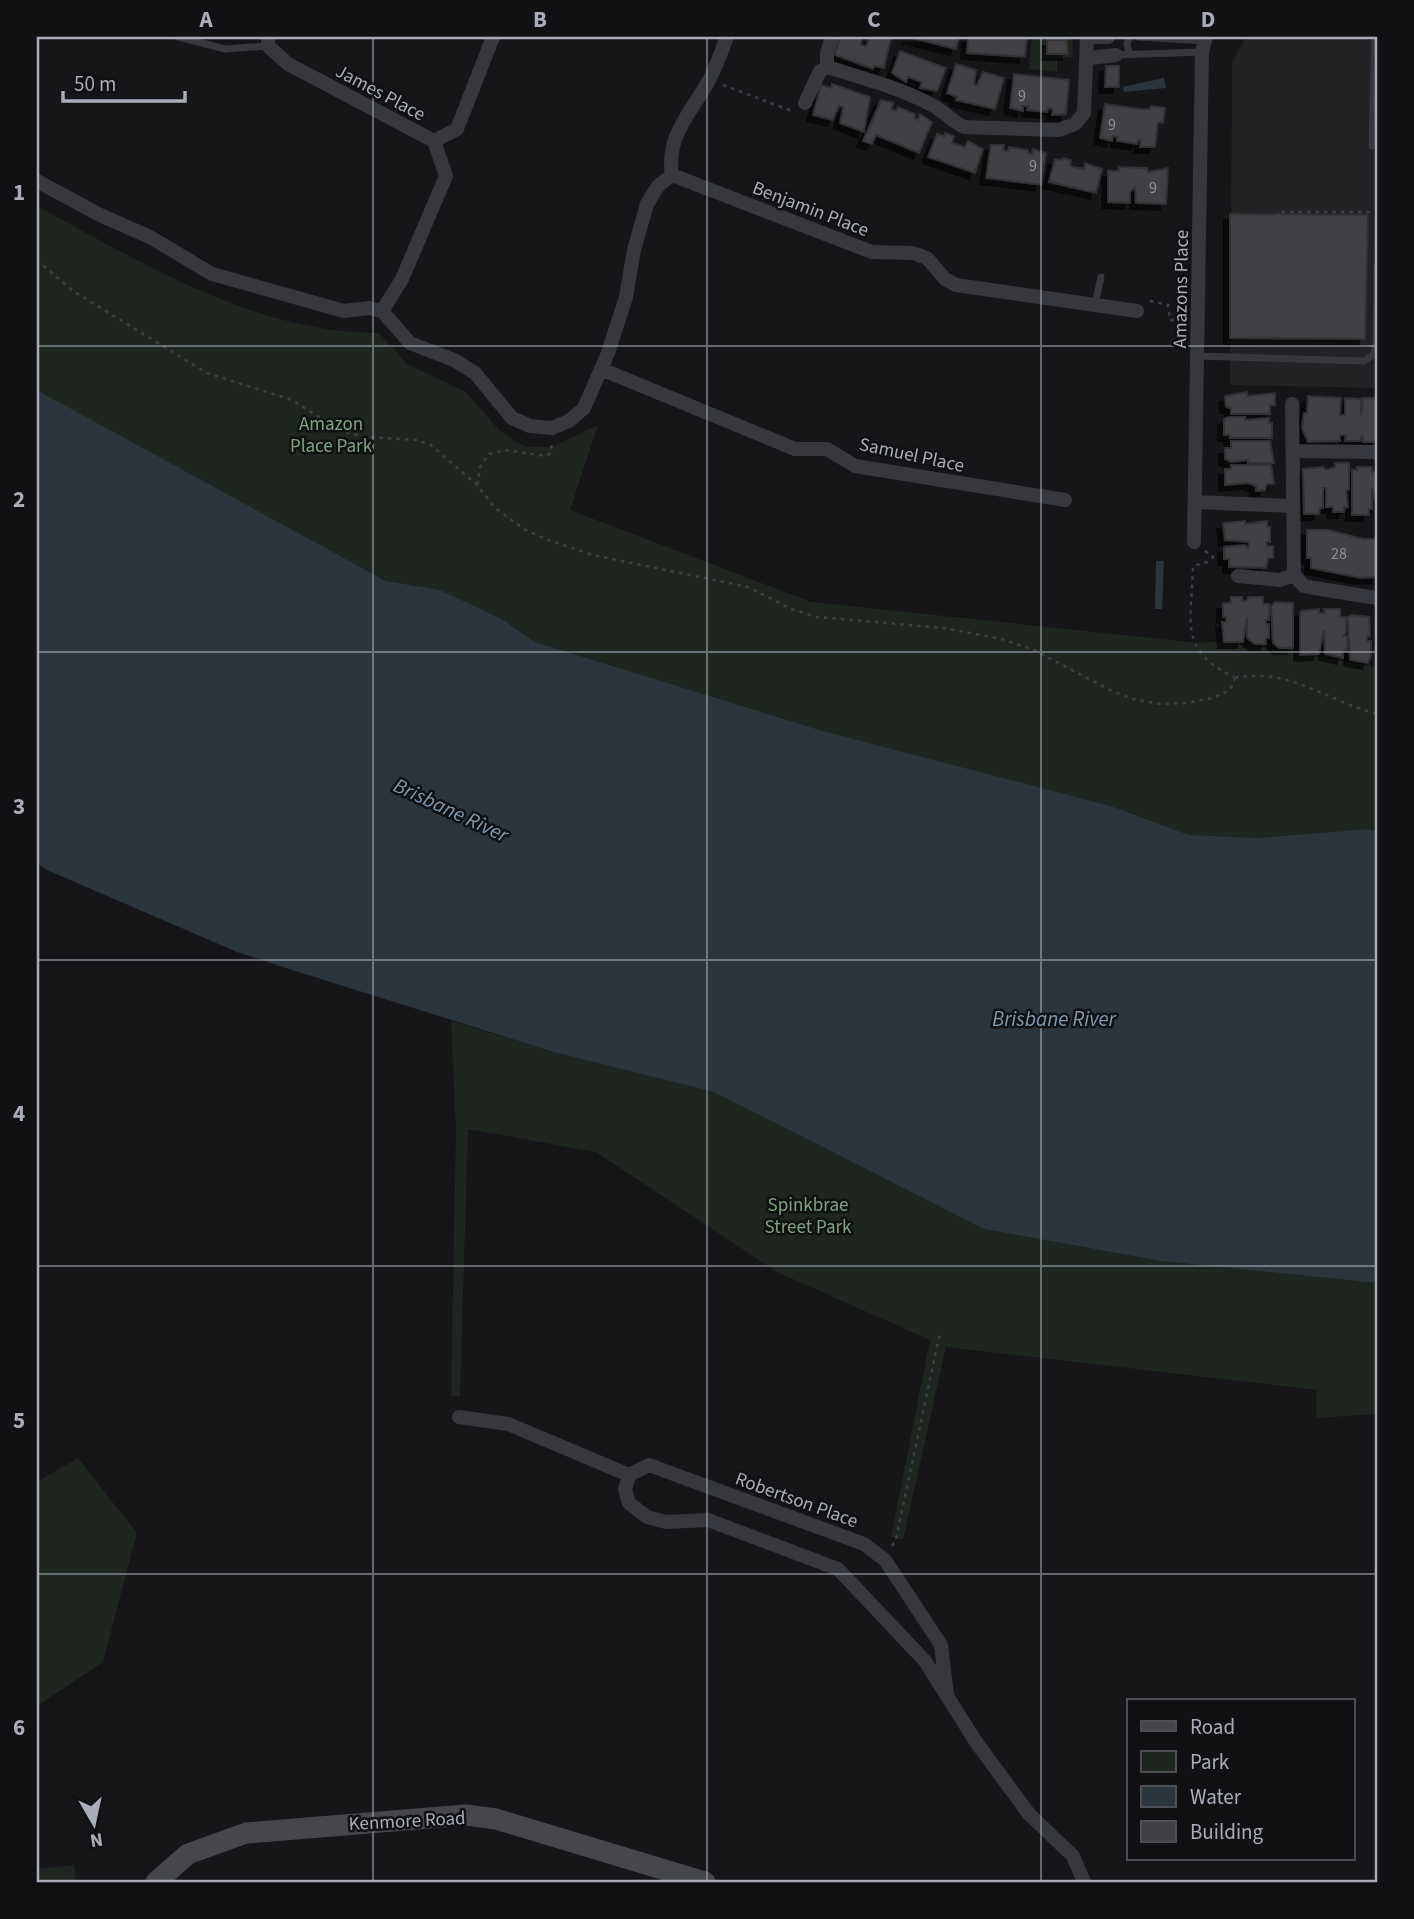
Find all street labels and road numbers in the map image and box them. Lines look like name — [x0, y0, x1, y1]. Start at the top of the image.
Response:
street label: James Place — [330, 58, 430, 128]
street label: Benjamin Place — [748, 175, 873, 244]
street label: Amazons Place — [1167, 229, 1196, 349]
street label: Samuel Place — [857, 431, 967, 480]
street label: Robertson Place — [731, 1466, 862, 1535]
street label: Kenmore Road — [348, 1805, 466, 1838]

